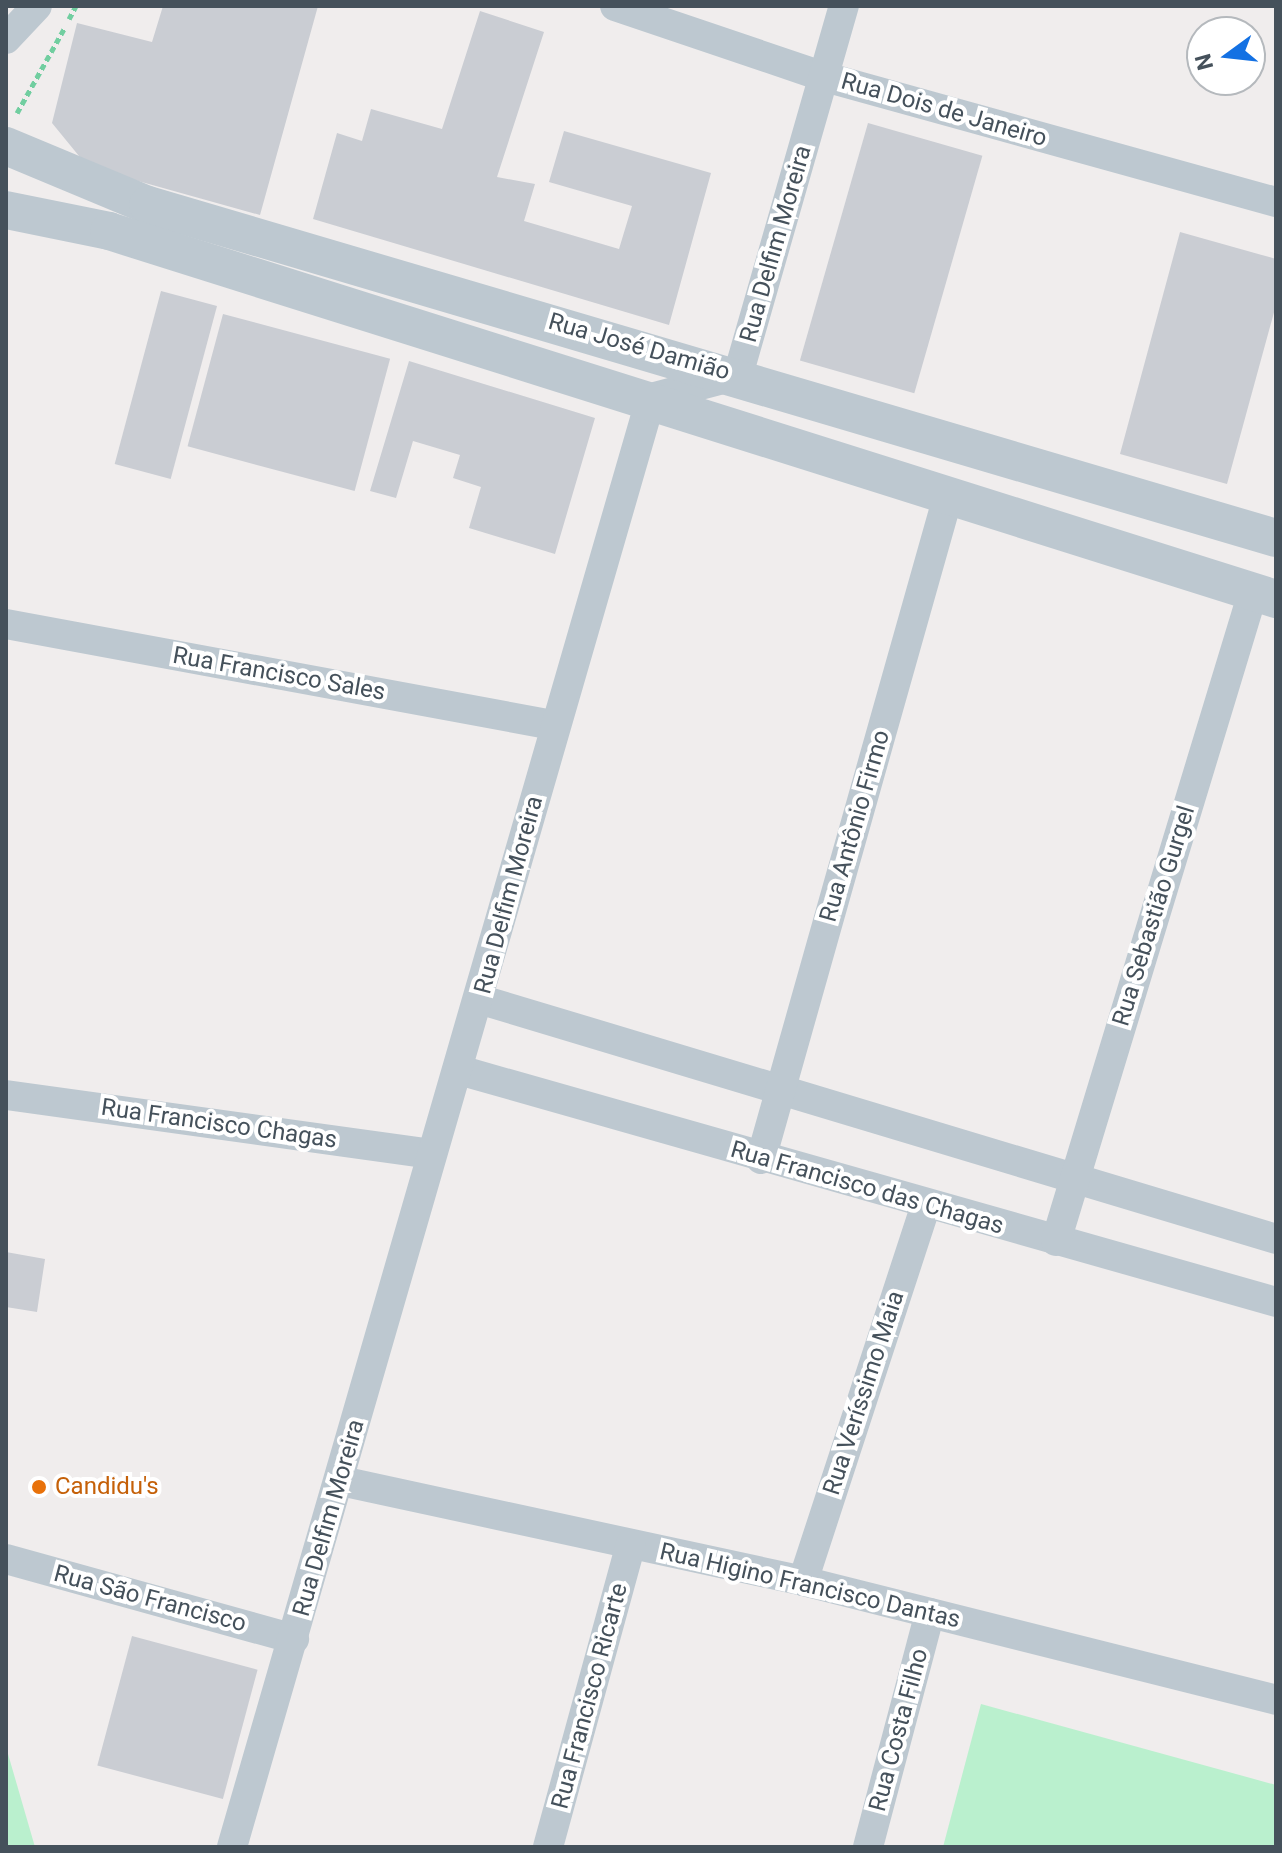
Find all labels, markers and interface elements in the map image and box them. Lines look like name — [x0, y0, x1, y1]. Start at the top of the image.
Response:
north arrow — [1186, 16, 1266, 96]
text: N — [1190, 51, 1218, 73]
street label: Rua Dois de Janeiro — [838, 67, 1050, 153]
street label: Rua Delfim Moreira — [734, 142, 818, 346]
street label: Rua José Damião — [545, 307, 733, 387]
street label: Rua Francisco Sales — [171, 641, 387, 707]
street label: Rua Antônio Firmo — [814, 727, 896, 925]
street label: Rua Delfim Moreira — [469, 793, 549, 997]
street label: Rua Sebastião Gurgel — [1107, 802, 1201, 1030]
street label: Rua Francisco Chagas — [99, 1093, 339, 1155]
street label: Rua Francisco das Chagas — [727, 1135, 1007, 1241]
street label: Rua Veríssimo Maia — [817, 1287, 911, 1499]
street label: Rua Delfim Moreira — [287, 1416, 371, 1620]
place label: Candidu's — [55, 1473, 159, 1501]
marker: Candidu's — [30, 1478, 48, 1496]
street label: Rua Higino Francisco Dantas — [657, 1537, 963, 1635]
street label: Rua São Francisco — [51, 1559, 249, 1639]
street label: Rua Francisco Ricarte — [546, 1580, 634, 1812]
street label: Rua Costa Filho — [863, 1645, 935, 1815]

